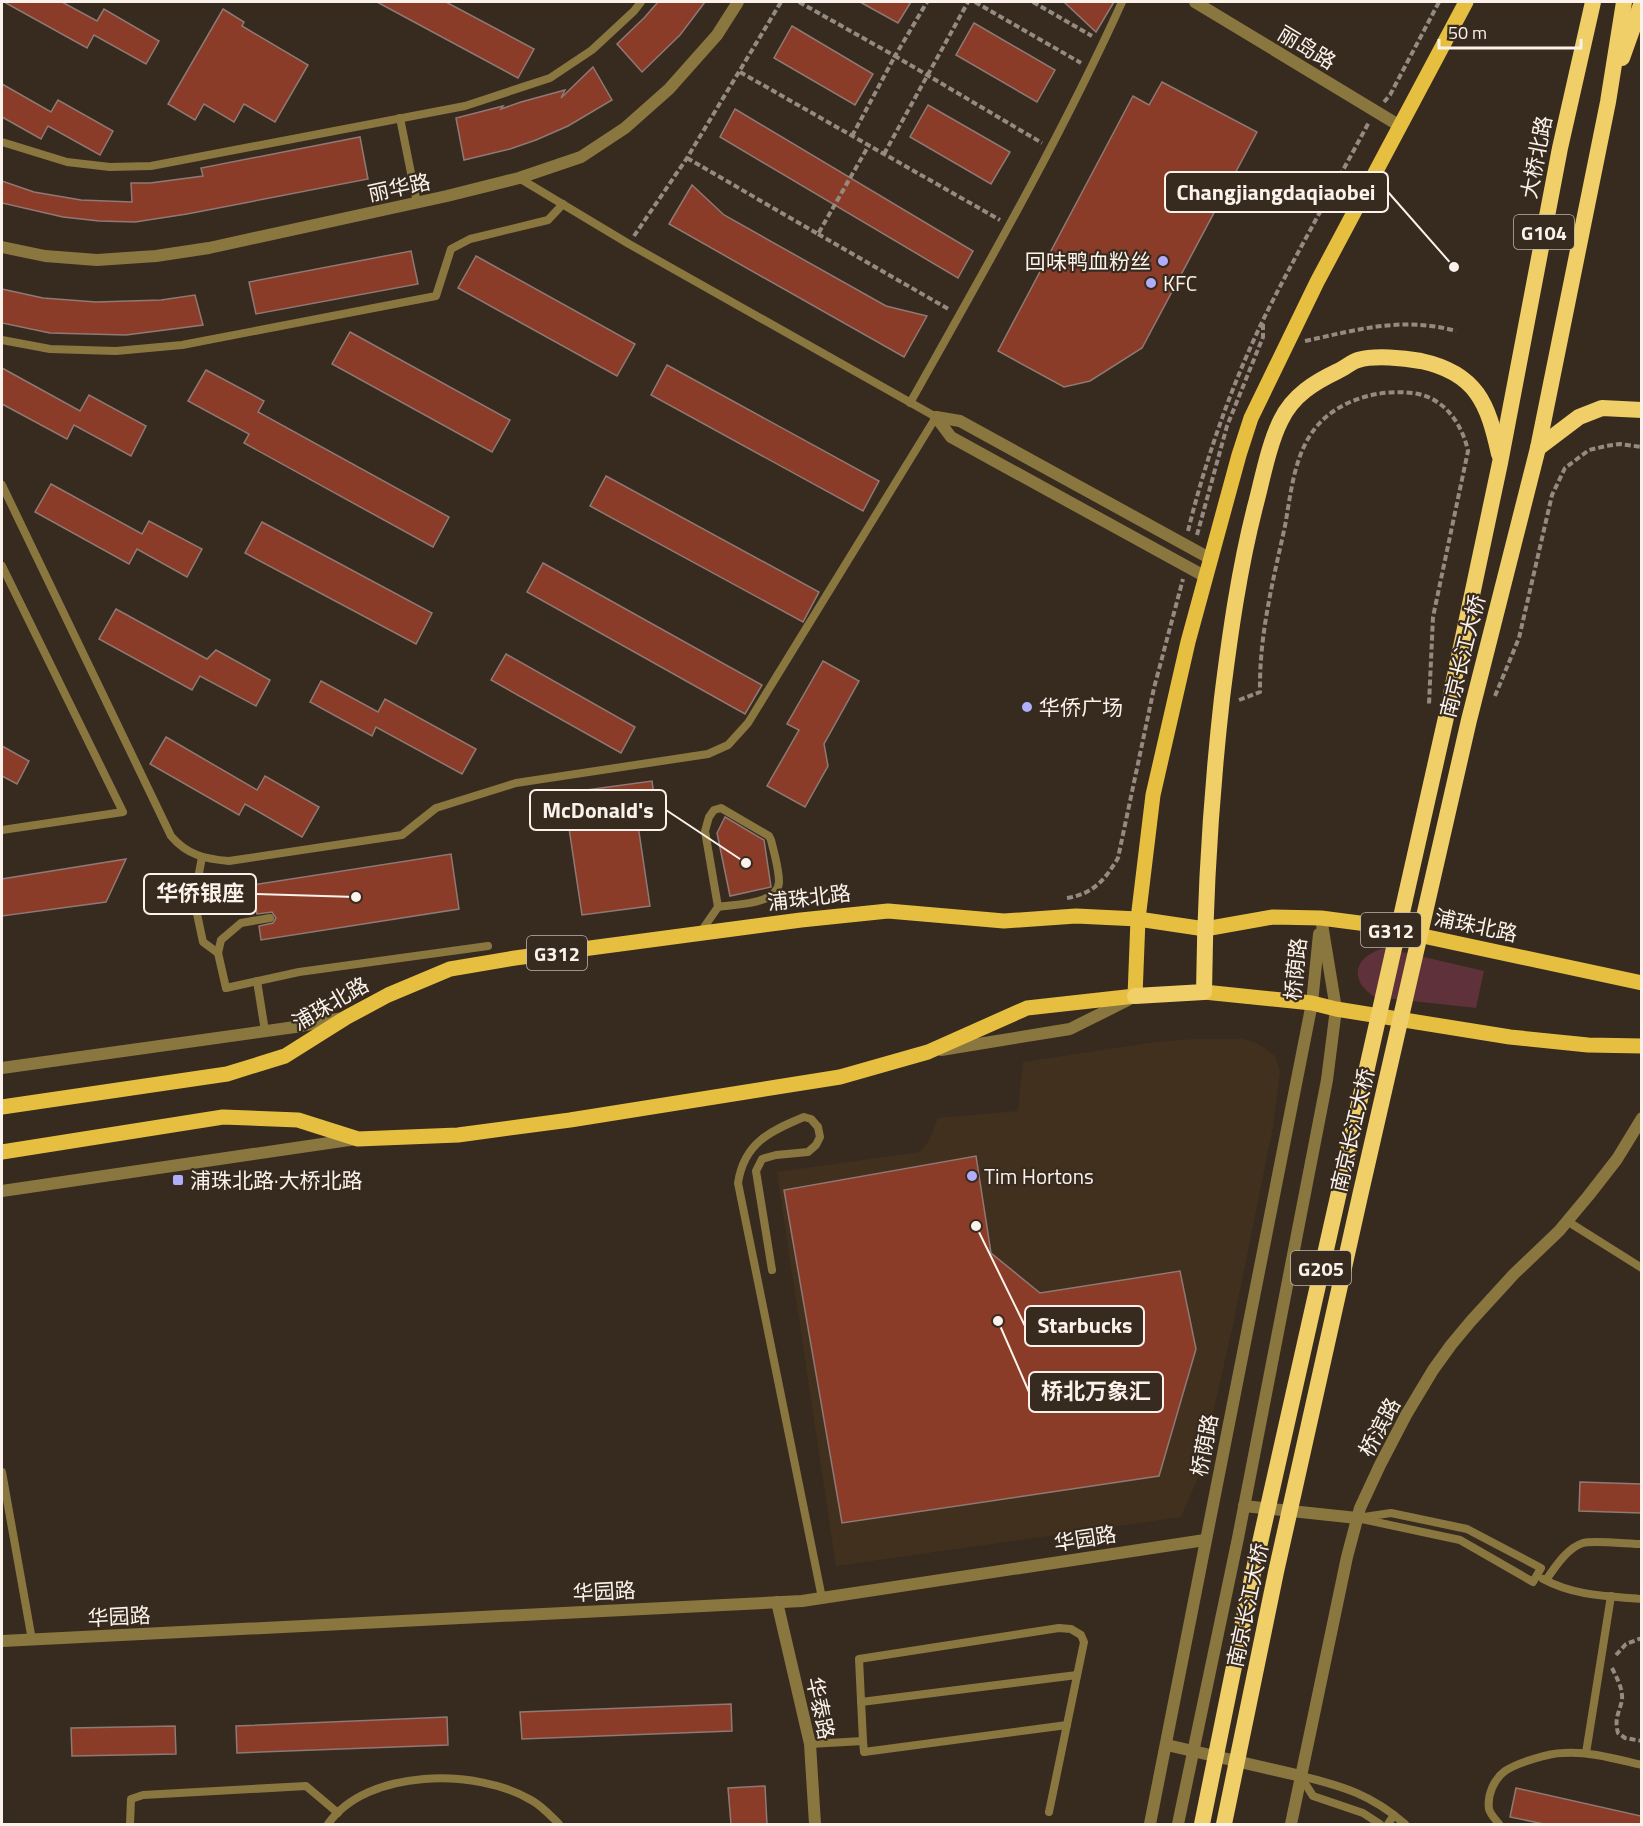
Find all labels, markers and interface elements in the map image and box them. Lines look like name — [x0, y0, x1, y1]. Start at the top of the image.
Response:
scale bar — [1439, 12, 1582, 50]
street label: 丽岛路 — [1272, 17, 1342, 77]
text: 50 m — [1448, 19, 1487, 46]
street label: 大桥北路 — [1512, 113, 1560, 201]
street label: 丽华路 — [365, 165, 433, 209]
callout: Changjiangdaqiaobei — [1165, 172, 1388, 212]
text: Changjiangdaqiaobei — [1176, 175, 1376, 209]
road number: G104 — [1514, 215, 1574, 249]
place label: 回味鸭血粉丝 — [1025, 245, 1151, 277]
marker: 回味鸭血粉丝 — [1156, 254, 1170, 268]
place label: KFC — [1163, 267, 1197, 299]
marker: KFC — [1144, 276, 1158, 290]
street label: 南京长江大桥 — [1431, 591, 1493, 721]
place label: 华侨广场 — [1039, 691, 1123, 723]
marker: 华侨广场 — [1020, 700, 1034, 714]
callout: McDonald's — [530, 790, 666, 830]
text: McDonald's — [542, 793, 654, 827]
callout: 华侨银座 — [144, 874, 256, 914]
text: 华侨银座 — [156, 876, 244, 910]
street label: 浦珠北路 — [765, 876, 853, 918]
street label: 浦珠北路 — [1432, 901, 1520, 949]
road number: G312 — [1361, 913, 1421, 947]
road number: G312 — [527, 936, 587, 970]
street label: 桥荫路 — [1276, 936, 1314, 1002]
street label: 浦珠北路 — [286, 968, 374, 1038]
street label: 南京长江大桥 — [1322, 1065, 1382, 1195]
place label: Tim Hortons — [984, 1160, 1094, 1192]
place label: 浦珠北路·大桥北路 — [190, 1164, 363, 1196]
marker: Tim Hortons — [965, 1169, 979, 1183]
marker: 浦珠北路·大桥北路 — [171, 1173, 185, 1187]
road number: G205 — [1291, 1251, 1351, 1285]
callout: Starbucks — [1025, 1306, 1144, 1346]
text: Starbucks — [1038, 1308, 1132, 1342]
callout: 桥北万象汇 — [1029, 1372, 1163, 1412]
text: 桥北万象汇 — [1041, 1374, 1151, 1408]
street label: 桥滨路 — [1350, 1392, 1408, 1462]
street label: 桥荫路 — [1182, 1411, 1226, 1479]
street label: 华园路 — [1051, 1517, 1119, 1559]
street label: 南京长江大桥 — [1218, 1540, 1276, 1670]
street label: 华园路 — [572, 1573, 636, 1609]
street label: 华园路 — [87, 1598, 151, 1634]
street label: 华泰路 — [799, 1674, 843, 1742]

